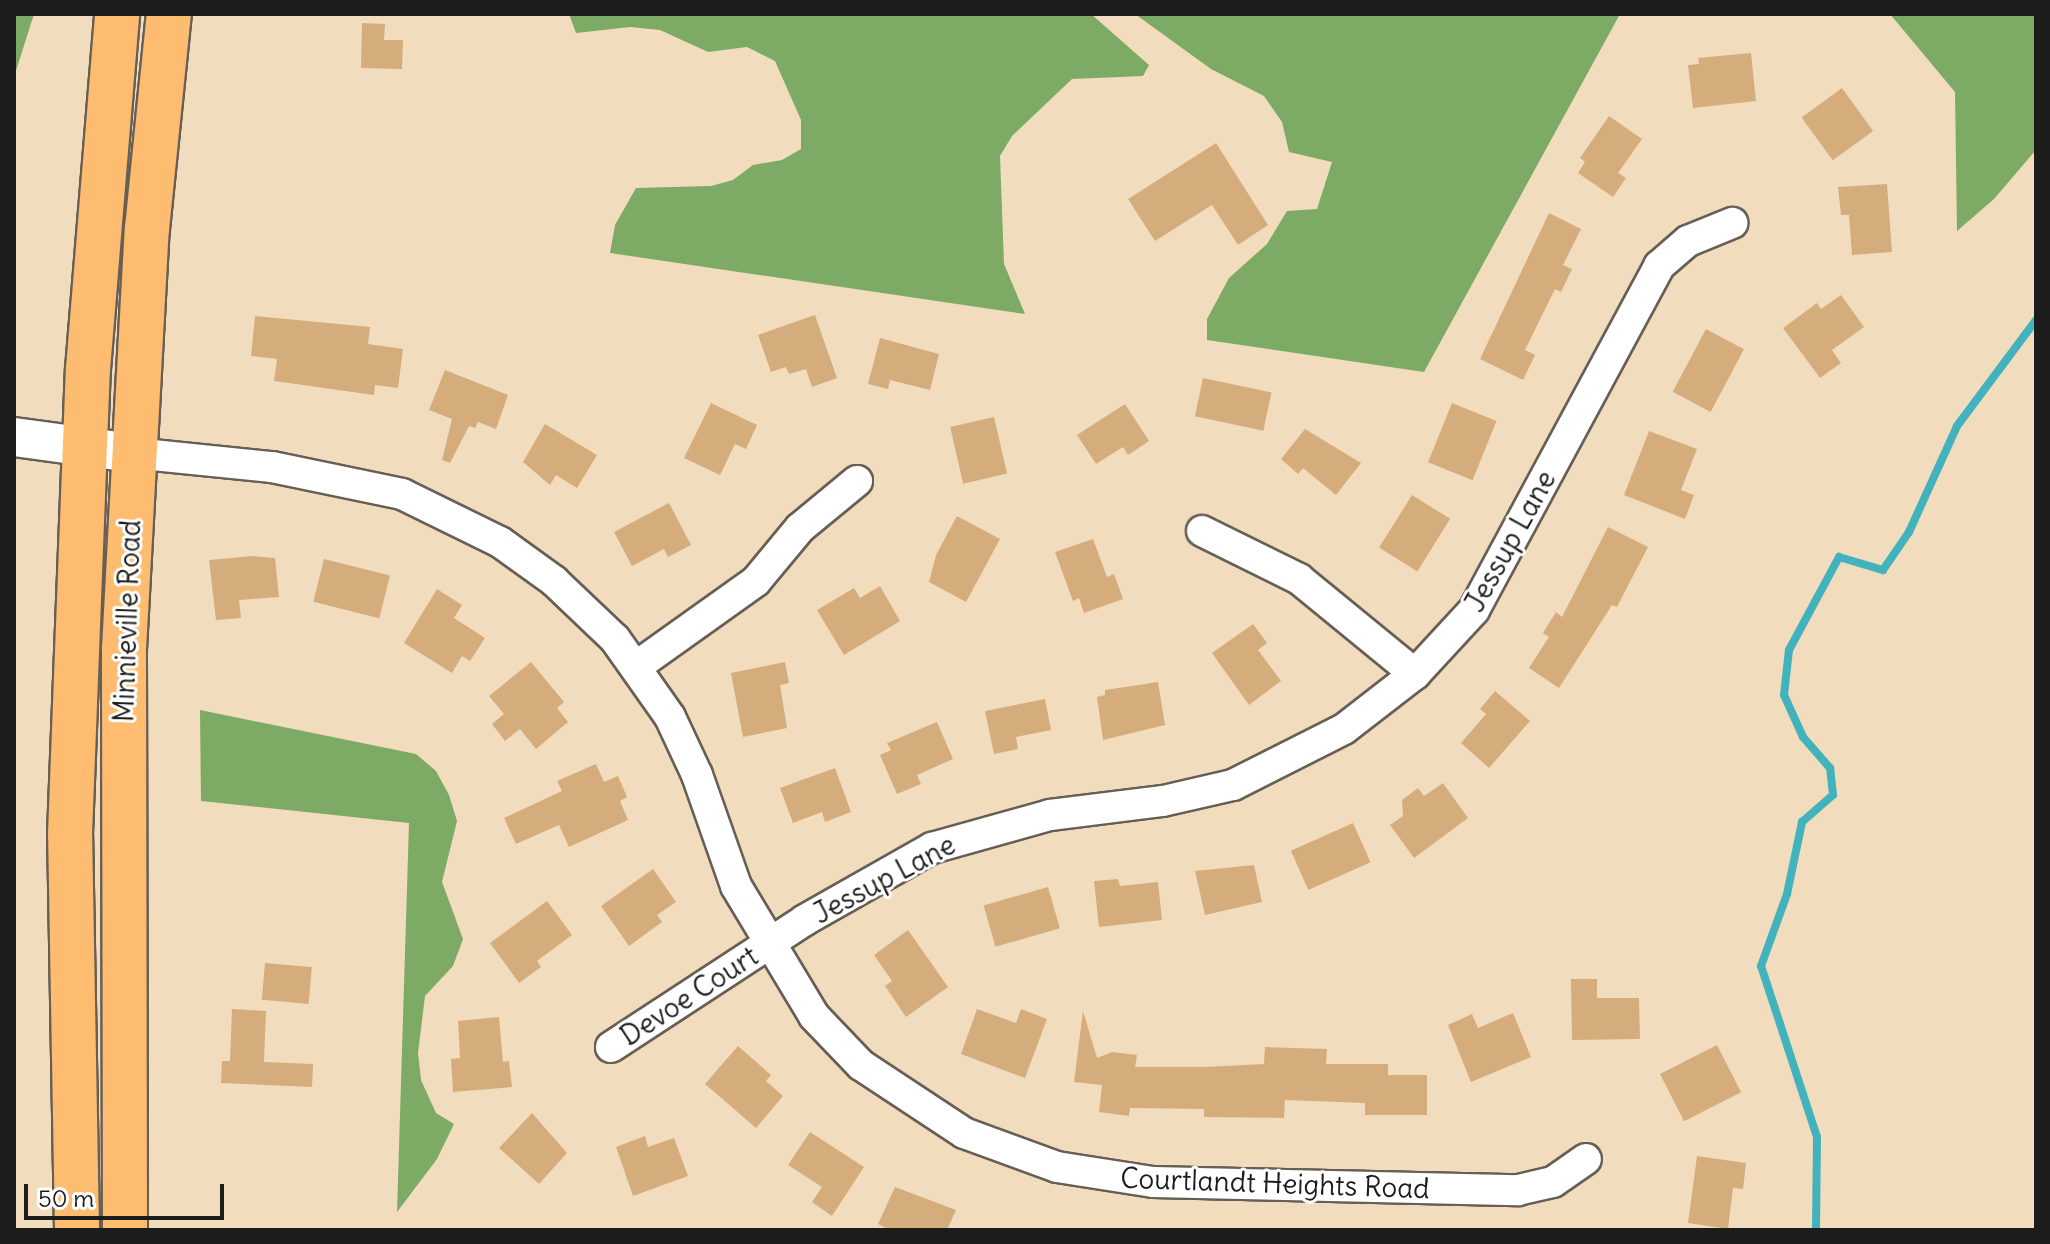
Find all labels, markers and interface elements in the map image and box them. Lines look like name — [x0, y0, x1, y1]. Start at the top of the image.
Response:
street label: Jessup Lane — [1457, 465, 1563, 617]
street label: Minnieville Road — [107, 519, 147, 723]
street label: Jessup Lane — [807, 828, 961, 930]
street label: Devoe Court — [614, 939, 764, 1053]
street label: Courtlandt Heights Road — [1120, 1161, 1430, 1205]
scale bar — [28, 1168, 228, 1218]
text: 50 m — [38, 1183, 94, 1213]

